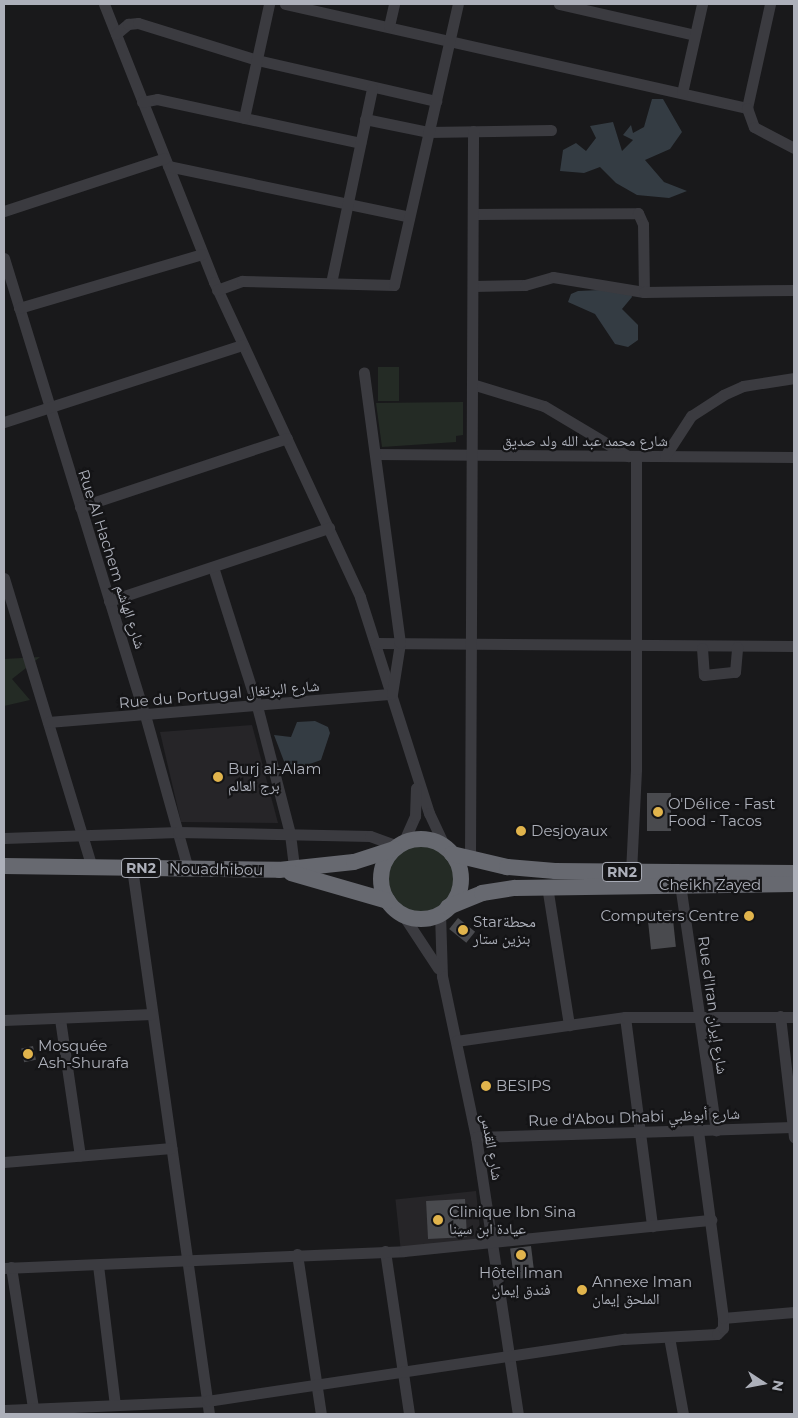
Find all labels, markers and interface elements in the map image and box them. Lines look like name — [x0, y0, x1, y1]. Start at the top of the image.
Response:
street label: شارع محمد عبد الله ولد صديق — [502, 432, 668, 450]
street label: Rue Al Hachem شارع الهاشم — [74, 467, 150, 651]
street label: Rue du Portugal شارع البرتغال — [118, 676, 320, 712]
place label: Burj al-Alam برج العالم — [228, 759, 321, 794]
marker: Burj al-Alam برج العالم — [212, 771, 224, 783]
place label: O'Délice - Fast Food - Tacos — [668, 794, 775, 829]
marker: O'Délice - Fast Food - Tacos — [652, 806, 664, 818]
place label: Desjoyaux — [531, 822, 608, 840]
marker: Desjoyaux — [515, 825, 527, 837]
road number: RN2 — [121, 856, 161, 880]
street label: Nouadhibou — [169, 859, 263, 879]
road number: RN2 — [602, 860, 642, 884]
street label: Cheikh Zayed — [659, 876, 761, 894]
place label: Computers Centre — [601, 907, 739, 925]
marker: Computers Centre — [743, 910, 755, 922]
place label: Starمحطة بنزين ستار — [473, 912, 536, 947]
marker: Starمحطة بنزين ستار — [457, 924, 469, 936]
street label: Rue d'Iran شارع إيران — [694, 935, 732, 1075]
place label: Mosquée Ash-Shurafa — [38, 1036, 129, 1071]
marker: Mosquée Ash-Shurafa — [22, 1048, 34, 1060]
place label: BESIPS — [496, 1077, 551, 1095]
marker: BESIPS — [480, 1080, 492, 1092]
street label: Rue d'Abou Dhabi شارع أبوظبي — [528, 1104, 740, 1130]
street label: شارع القدس — [477, 1112, 507, 1182]
place label: Clinique Ibn Sina عيادة ابن سينا — [449, 1202, 576, 1237]
marker: Clinique Ibn Sina عيادة ابن سينا — [431, 1213, 445, 1227]
marker: Hôtel Iman فندق إيمان — [515, 1249, 527, 1261]
place label: Hôtel Iman فندق إيمان — [479, 1263, 563, 1298]
place label: Annexe Iman الملحق إيمان — [592, 1272, 692, 1307]
marker: Annexe Iman الملحق إيمان — [576, 1284, 588, 1296]
north arrow — [738, 1358, 788, 1408]
text: N — [768, 1379, 788, 1393]

